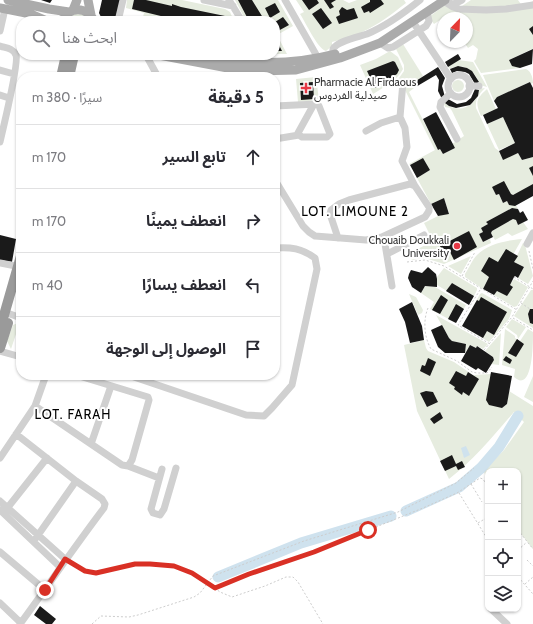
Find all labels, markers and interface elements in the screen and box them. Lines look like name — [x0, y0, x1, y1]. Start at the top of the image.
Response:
north arrow — [437, 12, 473, 48]
search box — [16, 16, 280, 60]
icon: search — [30, 27, 52, 49]
text: ابحث هنا — [62, 29, 117, 47]
place label: Pharmacie Al Firdaous صيدلية الفردوس — [314, 75, 417, 102]
marker: Pharmacie Al Firdaous صيدلية الفردوس — [301, 83, 311, 93]
text: 5 دقيقة — [208, 87, 264, 107]
text: سيرًا · 380 m — [32, 89, 102, 105]
icon: ahead — [242, 146, 264, 168]
text: تابع السير — [162, 148, 226, 166]
text: 170 m — [32, 149, 66, 165]
district label: LOT. LIMOUNE 2 — [301, 203, 409, 219]
icon: right — [242, 210, 264, 232]
text: انعطف يمينًا — [146, 212, 226, 230]
text: 170 m — [32, 213, 66, 229]
place label: Chouaib Doukkali University — [369, 233, 449, 260]
marker: Chouaib Doukkali University — [452, 241, 462, 251]
icon: left — [242, 274, 264, 296]
text: انعطف يسارًا — [142, 276, 226, 294]
text: 40 m — [32, 277, 63, 293]
icon: arrive — [242, 338, 264, 360]
text: الوصول إلى الوجهة — [106, 340, 226, 358]
district label: LOT. FARAH — [34, 406, 112, 422]
map controls — [485, 468, 521, 612]
button: + — [485, 468, 521, 504]
button: − — [485, 504, 521, 540]
route start — [359, 521, 377, 539]
button: locate — [485, 540, 521, 576]
button: layers — [485, 576, 521, 612]
route end — [36, 581, 54, 599]

